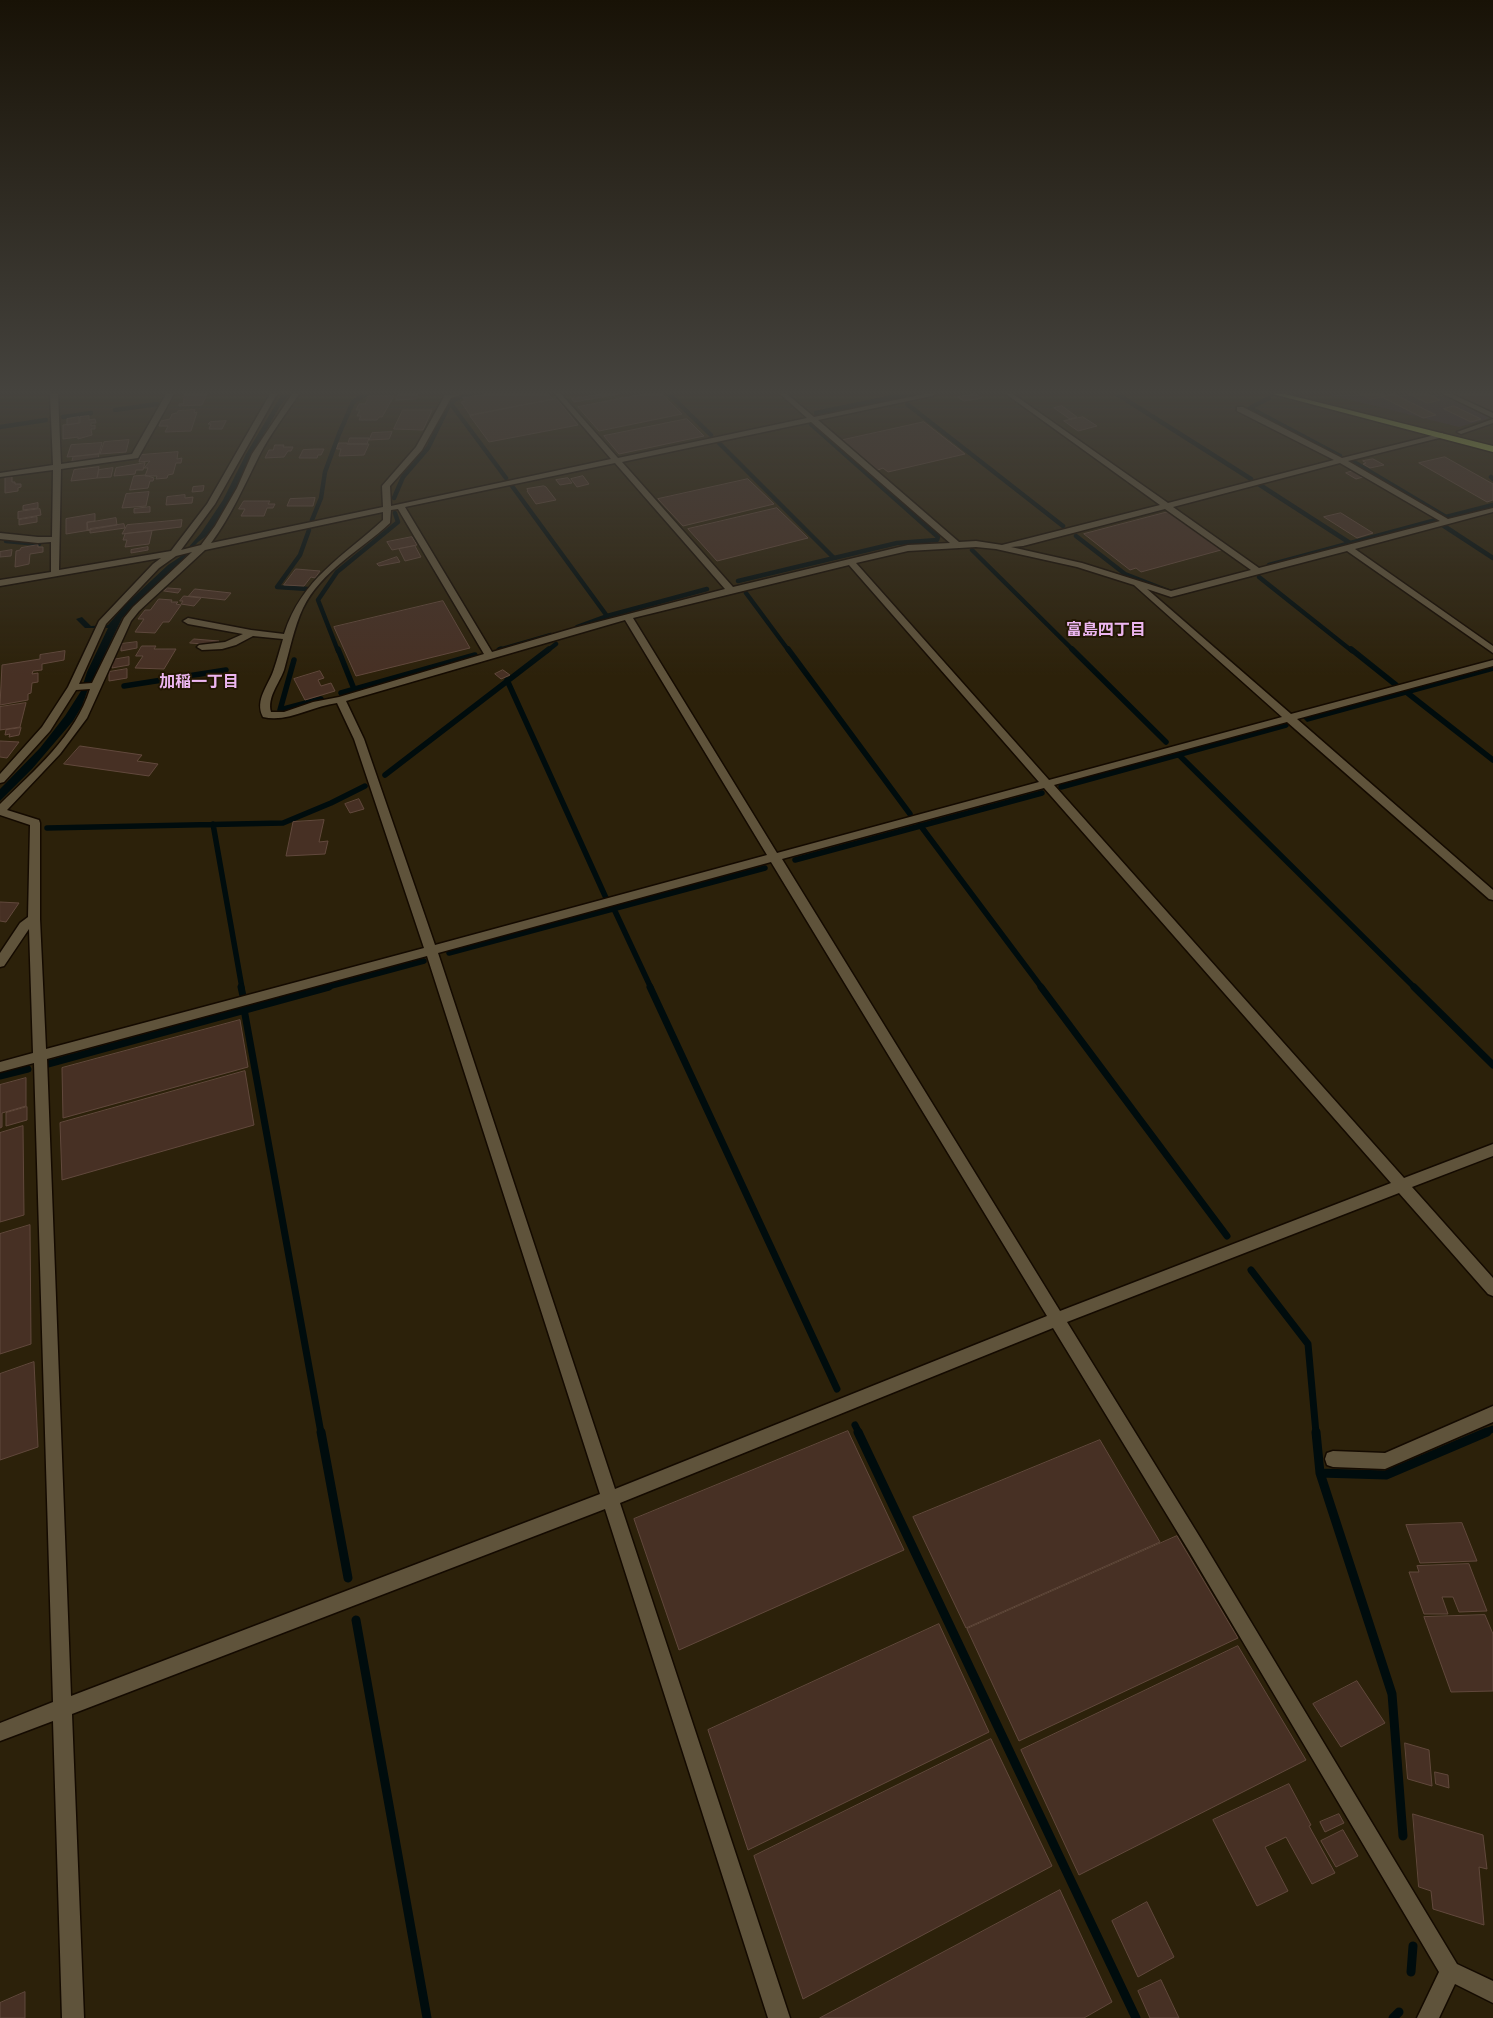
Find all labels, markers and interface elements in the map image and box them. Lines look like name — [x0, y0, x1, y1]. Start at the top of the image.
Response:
district label: 富島四丁目 — [1066, 620, 1146, 640]
district label: 加稲一丁目 — [159, 672, 239, 692]

